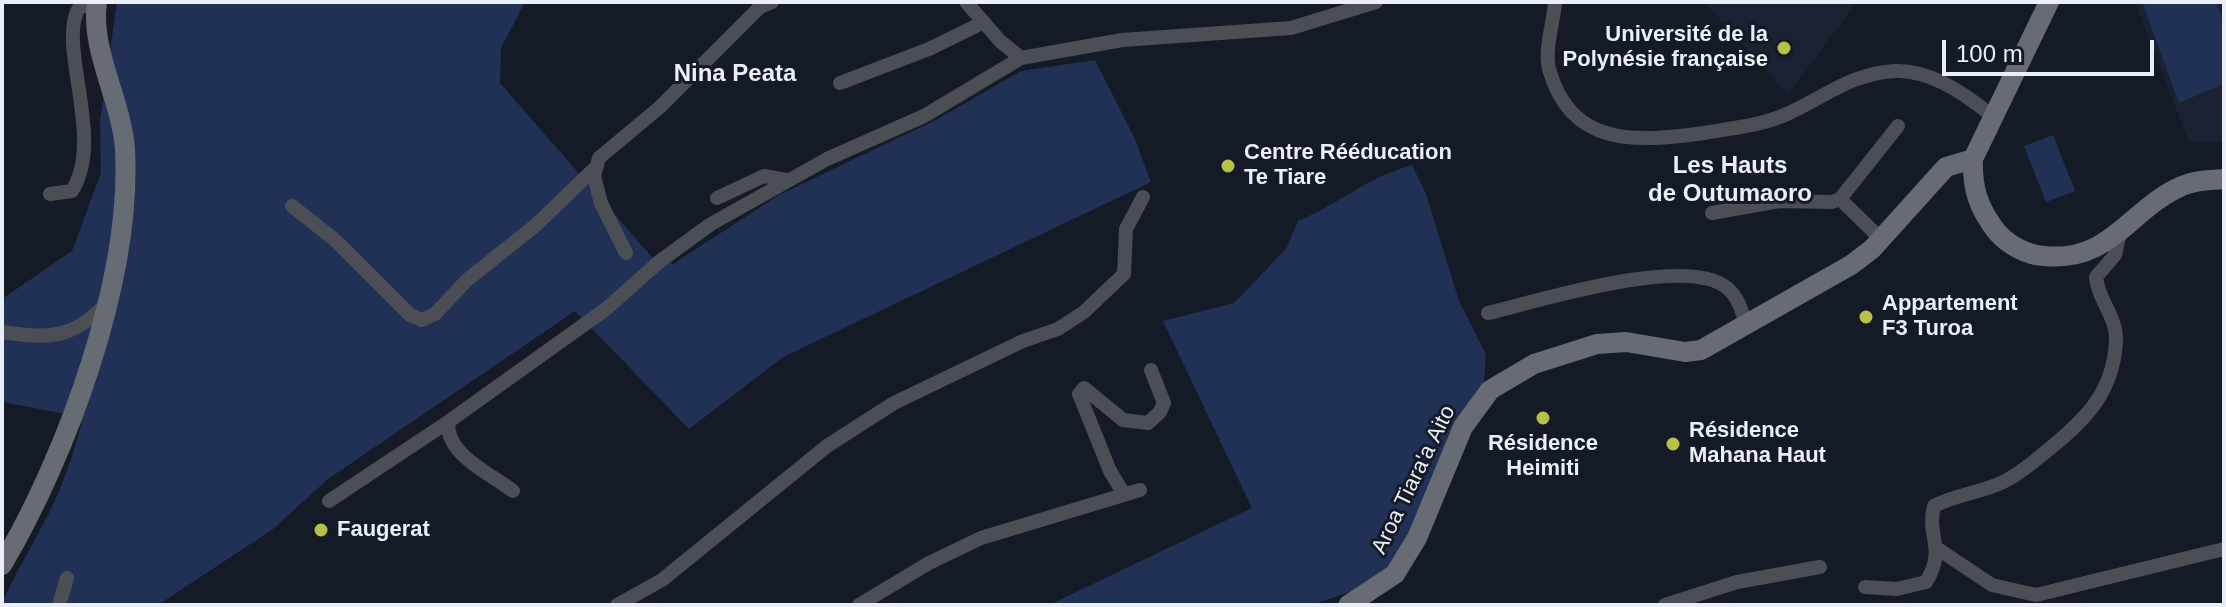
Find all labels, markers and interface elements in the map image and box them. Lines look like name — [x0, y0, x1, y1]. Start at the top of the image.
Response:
place label: Université de la Polynésie française — [1563, 22, 1768, 74]
scale bar — [1946, 24, 2158, 74]
marker: Université de la Polynésie française — [1775, 39, 1793, 57]
text: 100 m — [1956, 40, 2023, 67]
district label: Nina Peata — [674, 60, 796, 88]
place label: Centre Rééducation Te Tiare — [1244, 140, 1452, 192]
district label: Les Hauts de Outumaoro — [1648, 152, 1812, 208]
marker: Centre Rééducation Te Tiare — [1219, 157, 1237, 175]
place label: Appartement F3 Turoa — [1882, 291, 2018, 342]
marker: Appartement F3 Turoa — [1857, 308, 1875, 326]
street label: Aroa Tiara'a Aito — [1367, 401, 1461, 559]
marker: Résidence Heimiti — [1534, 409, 1552, 427]
place label: Résidence Mahana Haut — [1689, 418, 1826, 470]
place label: Résidence Heimiti — [1488, 431, 1598, 482]
marker: Résidence Mahana Haut — [1664, 435, 1682, 453]
place label: Faugerat — [337, 517, 430, 543]
marker: Faugerat — [312, 521, 330, 539]

